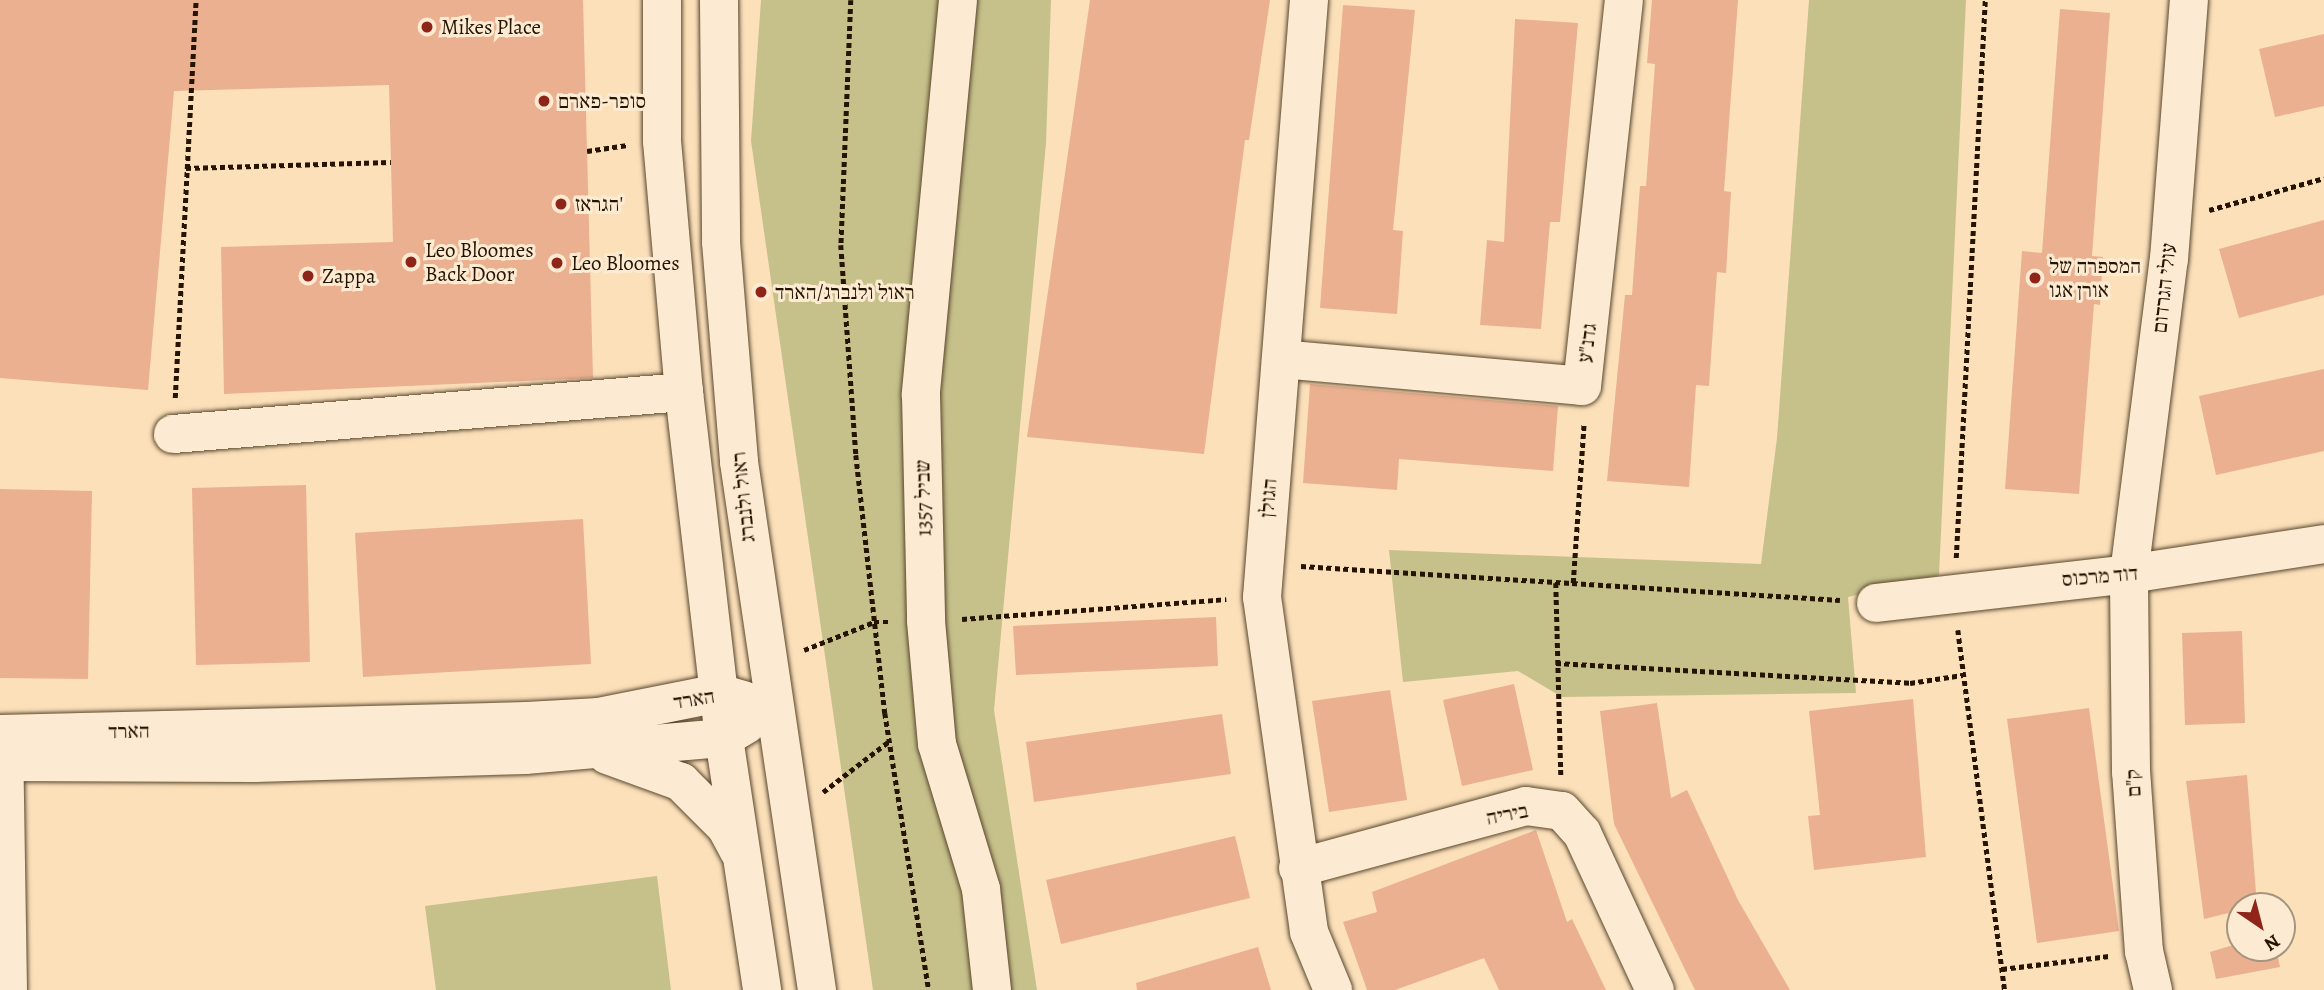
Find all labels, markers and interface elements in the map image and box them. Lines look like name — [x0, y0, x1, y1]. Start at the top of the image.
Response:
place label: Mikes Place — [441, 14, 541, 40]
marker: Mikes Place — [419, 19, 435, 35]
place label: סופר-פארם — [558, 88, 646, 114]
marker: סופר-פארם — [536, 93, 552, 109]
place label: הגראז' — [575, 191, 623, 217]
marker: הגראז' — [553, 196, 569, 212]
place label: Leo Bloomes Back Door — [425, 237, 534, 287]
street label: עולי הגרדום — [2147, 242, 2181, 334]
place label: Leo Bloomes — [571, 250, 680, 276]
place label: המספרה של אורן אגו — [2049, 253, 2141, 303]
marker: Leo Bloomes Back Door — [403, 254, 419, 270]
marker: Leo Bloomes — [549, 255, 565, 271]
place label: Zappa — [322, 263, 376, 289]
marker: Zappa — [300, 268, 316, 284]
marker: המספרה של אורן אגו — [2027, 270, 2043, 286]
place label: ראול ולנברג/הארד — [775, 279, 915, 305]
marker: ראול ולנברג/הארד — [753, 284, 769, 300]
street label: גדנ"ע — [1572, 322, 1602, 364]
street label: ראול ולנברג — [726, 450, 760, 544]
street label: שביל 1357 — [910, 459, 936, 537]
street label: הגולן — [1254, 477, 1282, 519]
street label: דוד מרכוס — [2061, 560, 2139, 592]
street label: הארד — [671, 683, 717, 715]
street label: הארד — [108, 718, 150, 744]
street label: ק"ם — [2120, 768, 2146, 798]
street label: ביריה — [1484, 798, 1530, 830]
north arrow — [2226, 892, 2296, 962]
text: N — [2259, 928, 2285, 957]

